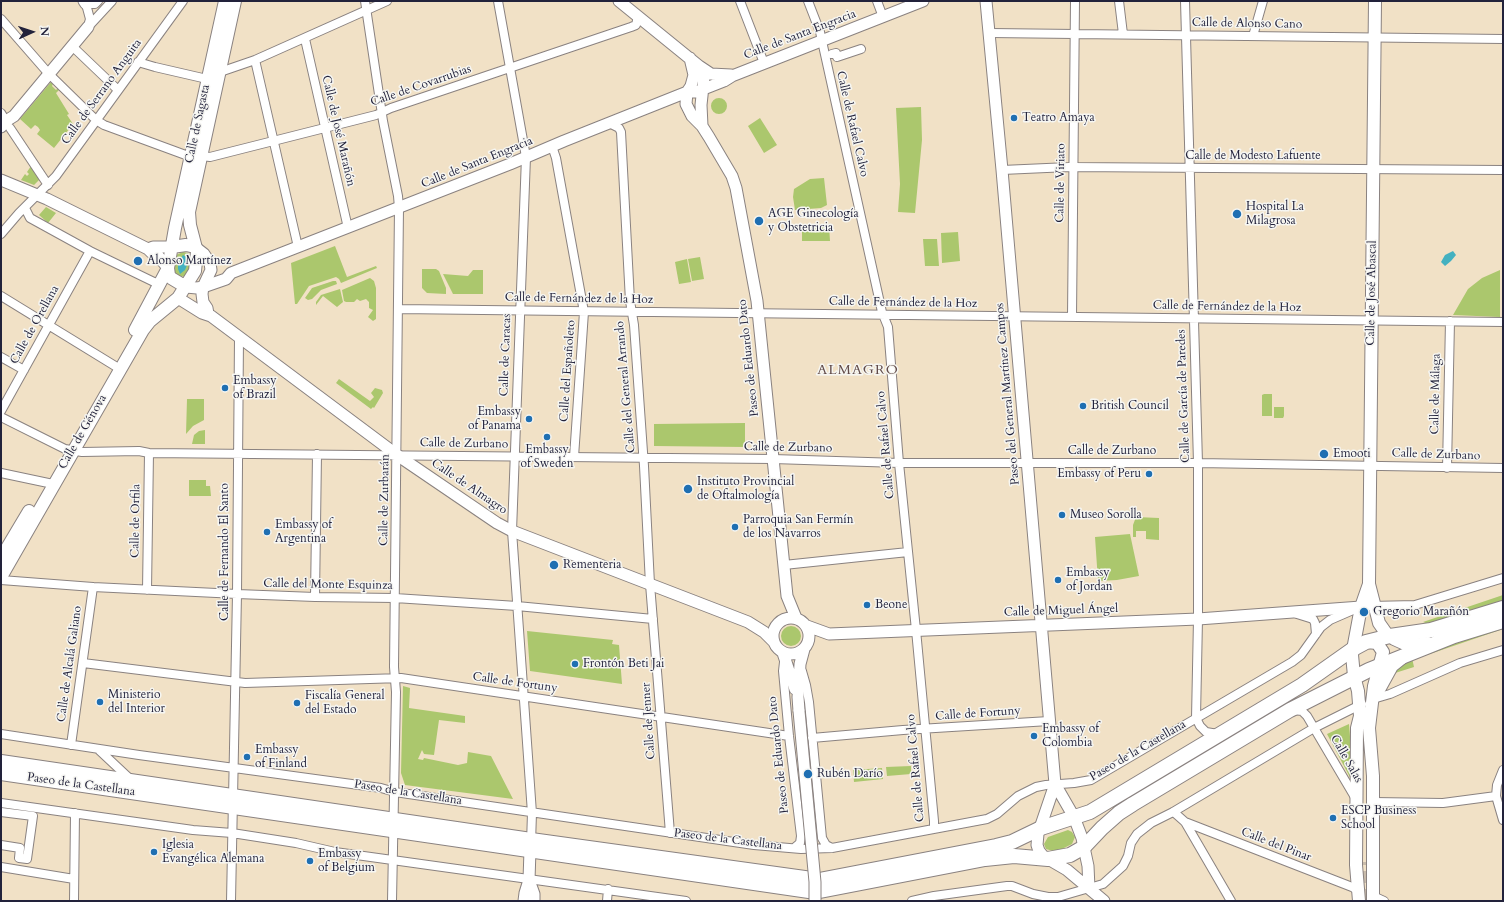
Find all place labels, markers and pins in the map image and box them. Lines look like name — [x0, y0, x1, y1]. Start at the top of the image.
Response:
place label: Teatro Amaya — [1022, 111, 1095, 125]
marker: Teatro Amaya — [1009, 113, 1019, 123]
place label: Hospital La Milagrosa — [1246, 200, 1304, 228]
place label: AGE Ginecología y Obstetricia — [768, 207, 859, 235]
marker: Hospital La Milagrosa — [1231, 208, 1243, 220]
marker: AGE Ginecología y Obstetricia — [753, 215, 765, 227]
place label: Alonso Martínez — [147, 254, 231, 268]
marker: Alonso Martínez — [132, 255, 144, 267]
place label: Embassy of Brazil — [233, 374, 277, 402]
marker: Embassy of Brazil — [220, 383, 230, 393]
place label: British Council — [1091, 399, 1169, 413]
marker: British Council — [1078, 401, 1088, 411]
place label: Embassy of Panama — [468, 405, 521, 433]
marker: Embassy of Panama — [524, 414, 534, 424]
marker: Embassy of Sweden — [542, 432, 552, 442]
place label: Embassy of Sweden — [520, 443, 574, 471]
place label: Emooti — [1333, 447, 1371, 461]
marker: Emooti — [1318, 448, 1330, 460]
place label: Embassy of Peru — [1057, 467, 1141, 481]
marker: Embassy of Peru — [1144, 469, 1154, 479]
place label: Instituto Provincial de Oftalmología — [697, 475, 794, 503]
marker: Instituto Provincial de Oftalmología — [682, 483, 694, 495]
place label: Museo Sorolla — [1070, 508, 1142, 522]
marker: Museo Sorolla — [1057, 510, 1067, 520]
place label: Parroquia San Fermín de los Navarros — [743, 513, 854, 541]
place label: Embassy of Argentina — [275, 518, 332, 546]
marker: Parroquia San Fermín de los Navarros — [730, 522, 740, 532]
marker: Embassy of Argentina — [262, 527, 272, 537]
place label: Rementeria — [563, 558, 621, 572]
marker: Rementeria — [548, 559, 560, 571]
place label: Embassy of Jordan — [1066, 566, 1113, 594]
marker: Embassy of Jordan — [1053, 575, 1063, 585]
place label: Beone — [875, 598, 907, 612]
marker: Beone — [862, 600, 872, 610]
place label: Gregorio Marañón — [1373, 605, 1469, 619]
marker: Gregorio Marañón — [1358, 606, 1370, 618]
place label: Frontón Beti Jai — [583, 657, 664, 671]
marker: Frontón Beti Jai — [570, 659, 580, 669]
place label: Ministerio del Interior — [108, 688, 165, 716]
place label: Fiscalía General del Estado — [305, 689, 385, 717]
marker: Ministerio del Interior — [95, 697, 105, 707]
marker: Fiscalía General del Estado — [292, 698, 302, 708]
place label: Embassy of Colombia — [1042, 722, 1099, 750]
marker: Embassy of Colombia — [1029, 731, 1039, 741]
place label: Embassy of Finland — [255, 743, 307, 771]
marker: Embassy of Finland — [242, 752, 252, 762]
place label: Rubén Darío — [817, 767, 883, 781]
marker: Rubén Darío — [802, 768, 814, 780]
place label: ESCP Business School — [1341, 804, 1416, 832]
marker: ESCP Business School — [1328, 813, 1338, 823]
place label: Iglesia Evangélica Alemana — [162, 838, 264, 866]
marker: Iglesia Evangélica Alemana — [149, 847, 159, 857]
place label: Embassy of Belgium — [318, 847, 375, 875]
marker: Embassy of Belgium — [305, 856, 315, 866]

